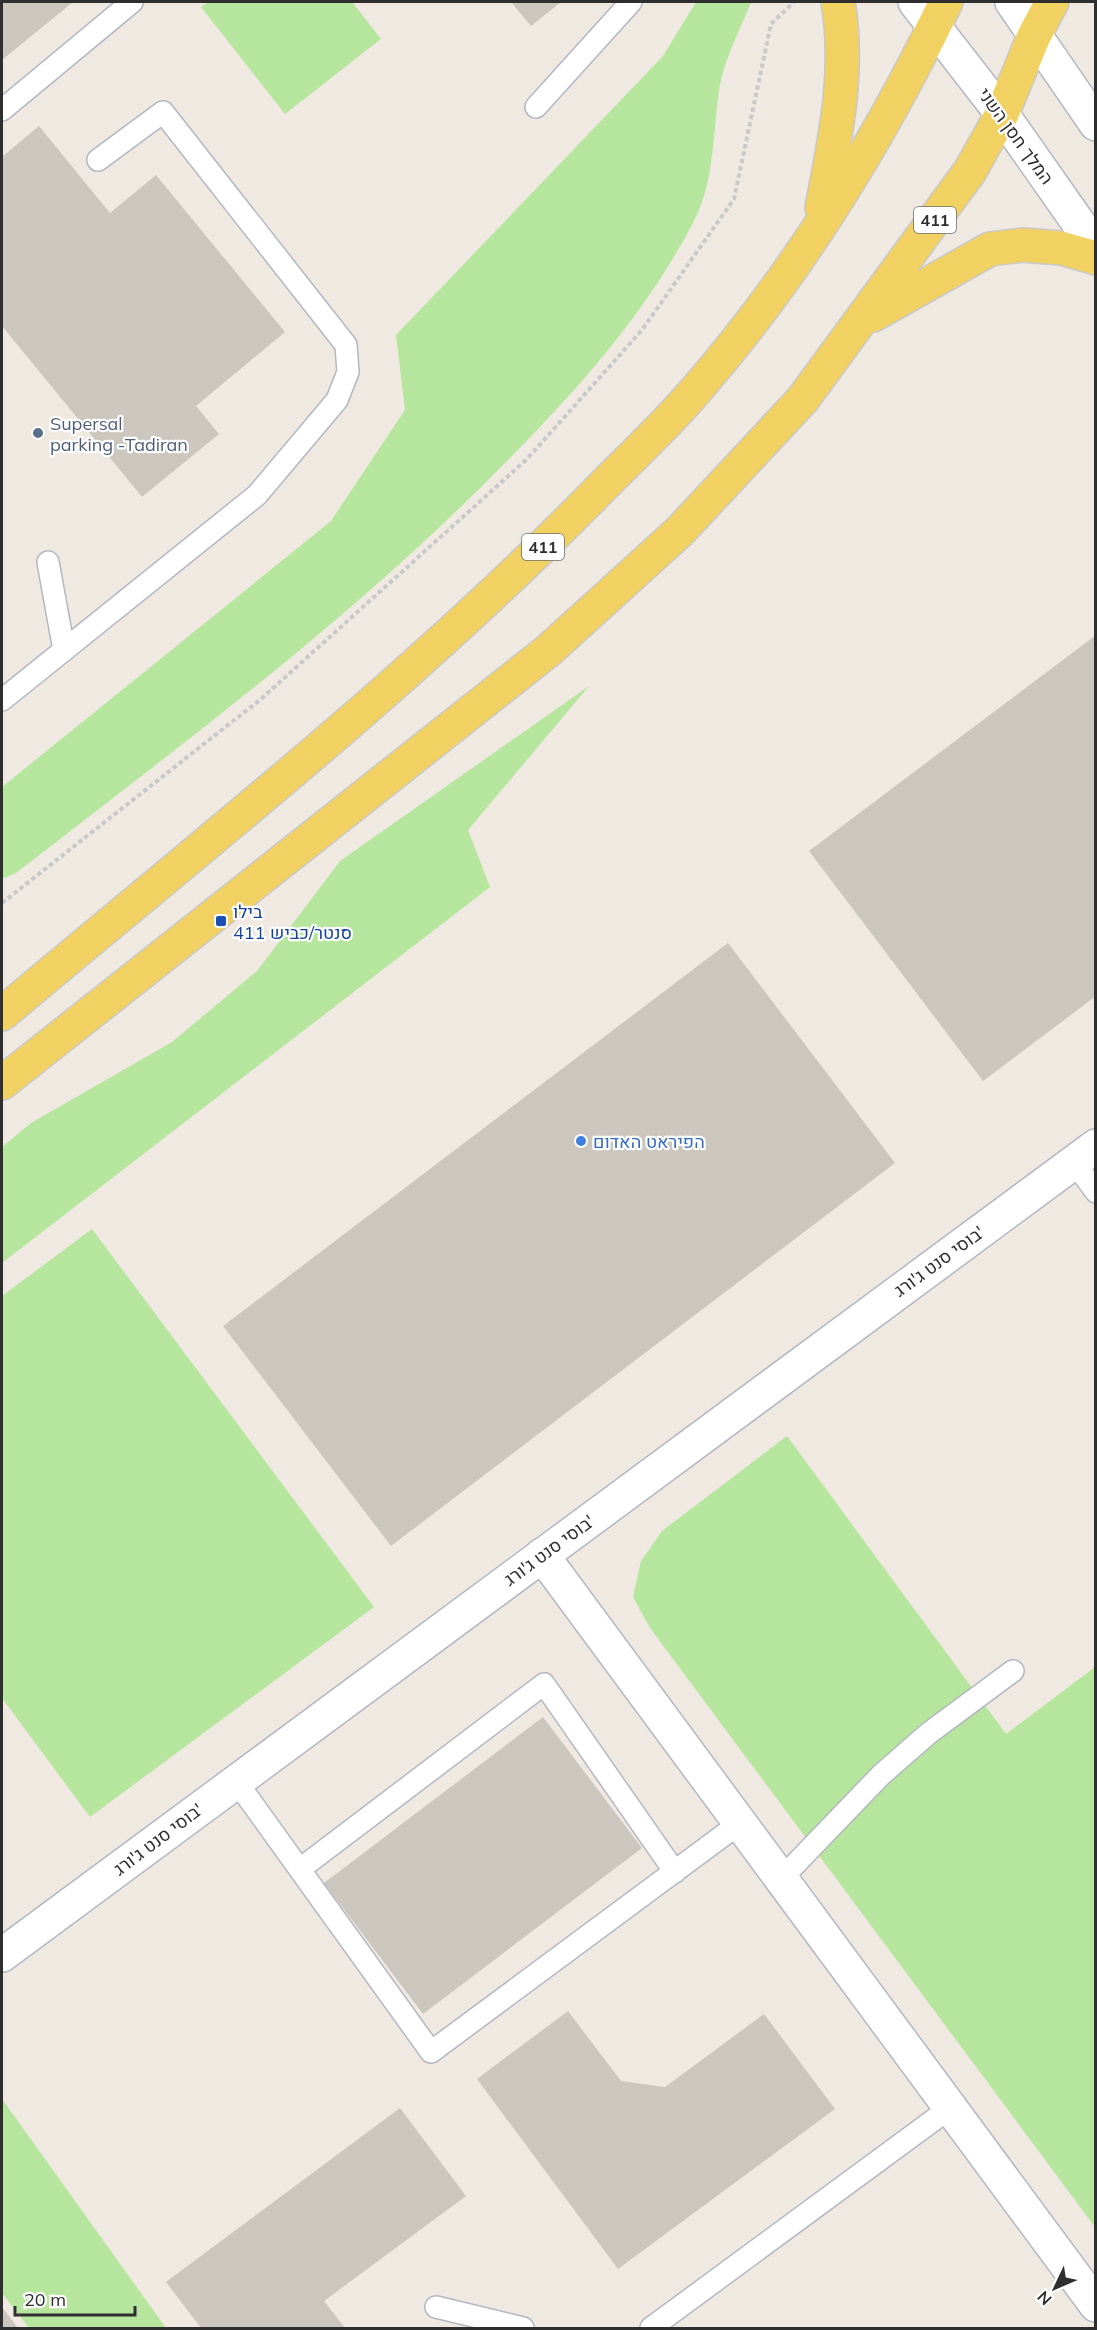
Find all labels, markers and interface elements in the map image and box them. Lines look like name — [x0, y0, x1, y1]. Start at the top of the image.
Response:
street label: המלך חסן השני — [973, 83, 1059, 189]
road number: 411 — [914, 207, 956, 233]
place label: Supersal parking -Tadiran — [50, 412, 188, 456]
marker: Supersal parking -Tadiran — [31, 426, 45, 440]
road number: 411 — [522, 534, 564, 560]
place label: בילו סנטר/כביש 411 — [233, 900, 352, 944]
marker: בילו סנטר/כביש 411 — [214, 914, 228, 928]
place label: הפיראט האדום — [593, 1130, 705, 1153]
marker: הפיראט האדום — [574, 1134, 588, 1148]
street label: בוסי סנט ג'ורג' — [889, 1220, 989, 1302]
street label: בוסי סנט ג'ורג' — [499, 1509, 599, 1591]
street label: בוסי סנט ג'ורג' — [109, 1798, 207, 1880]
north arrow — [1025, 2258, 1085, 2318]
scale bar — [15, 2279, 135, 2317]
text: N — [1033, 2287, 1056, 2310]
text: 20 m — [24, 2288, 66, 2311]

